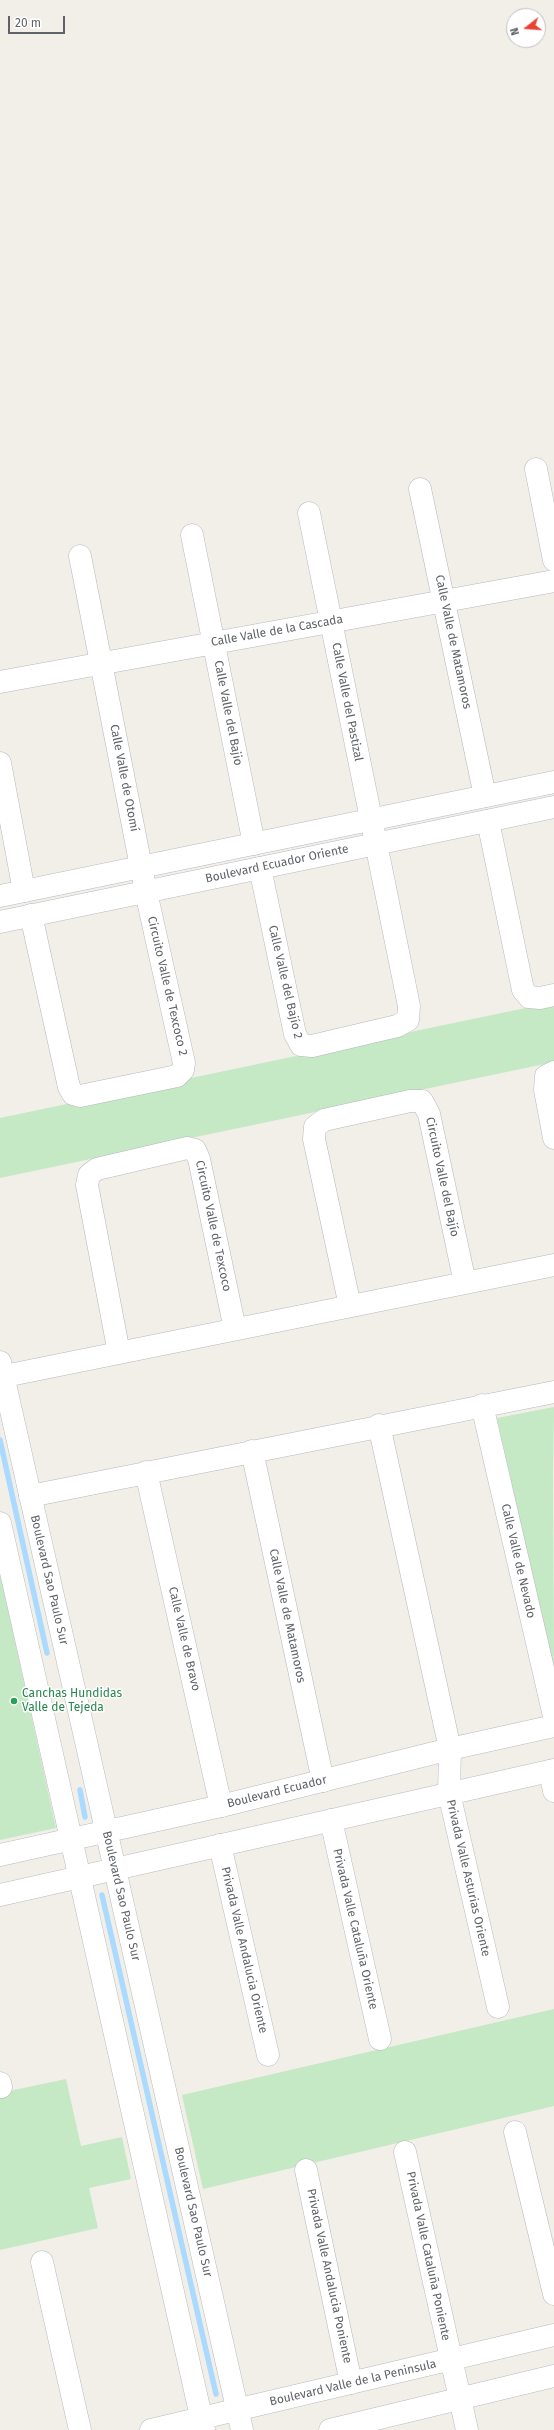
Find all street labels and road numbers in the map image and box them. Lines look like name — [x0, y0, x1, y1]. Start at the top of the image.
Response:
street label: Calle Valle de Matamoros — [432, 574, 474, 710]
street label: Calle Valle de la Cascada — [210, 612, 344, 650]
street label: Calle Valle del Pastizal — [328, 642, 366, 762]
street label: Calle Valle del Bajio — [211, 659, 245, 767]
street label: Calle Valle de Otomí — [107, 723, 141, 833]
street label: Boulevard Ecuador Oriente — [204, 842, 350, 886]
street label: Circuito Valle de Texcoco 2 — [144, 915, 190, 1057]
street label: Calle Valle del Bajío 2 — [265, 924, 305, 1040]
street label: Circuito Valle del Bajío — [422, 1116, 462, 1238]
street label: Circuito Valle de Texcoco — [192, 1159, 234, 1293]
street label: Calle Valle de Nevado — [498, 1502, 538, 1620]
street label: Boulevard Sao Paulo Sur — [27, 1514, 71, 1646]
street label: Calle Valle de Matamoros — [266, 1548, 308, 1684]
street label: Calle Valle de Bravo — [165, 1585, 203, 1693]
street label: Boulevard Ecuador — [226, 1773, 328, 1811]
street label: Privada Valle Asturias Oriente — [443, 1798, 493, 1958]
street label: Boulevard Sao Paulo Sur — [99, 1830, 143, 1962]
street label: Privada Valle Cataluña Oriente — [329, 1847, 381, 2011]
street label: Privada Valle Andalucia Oriente — [218, 1865, 270, 2035]
street label: Boulevard Sao Paulo Sur — [171, 2146, 215, 2278]
street label: Privada Valle Cataluña Poniente — [403, 2170, 453, 2342]
street label: Privada Valle Andalucia Poniente — [303, 2187, 355, 2365]
street label: Boulevard Valle de la Peninsula — [268, 2357, 438, 2409]

